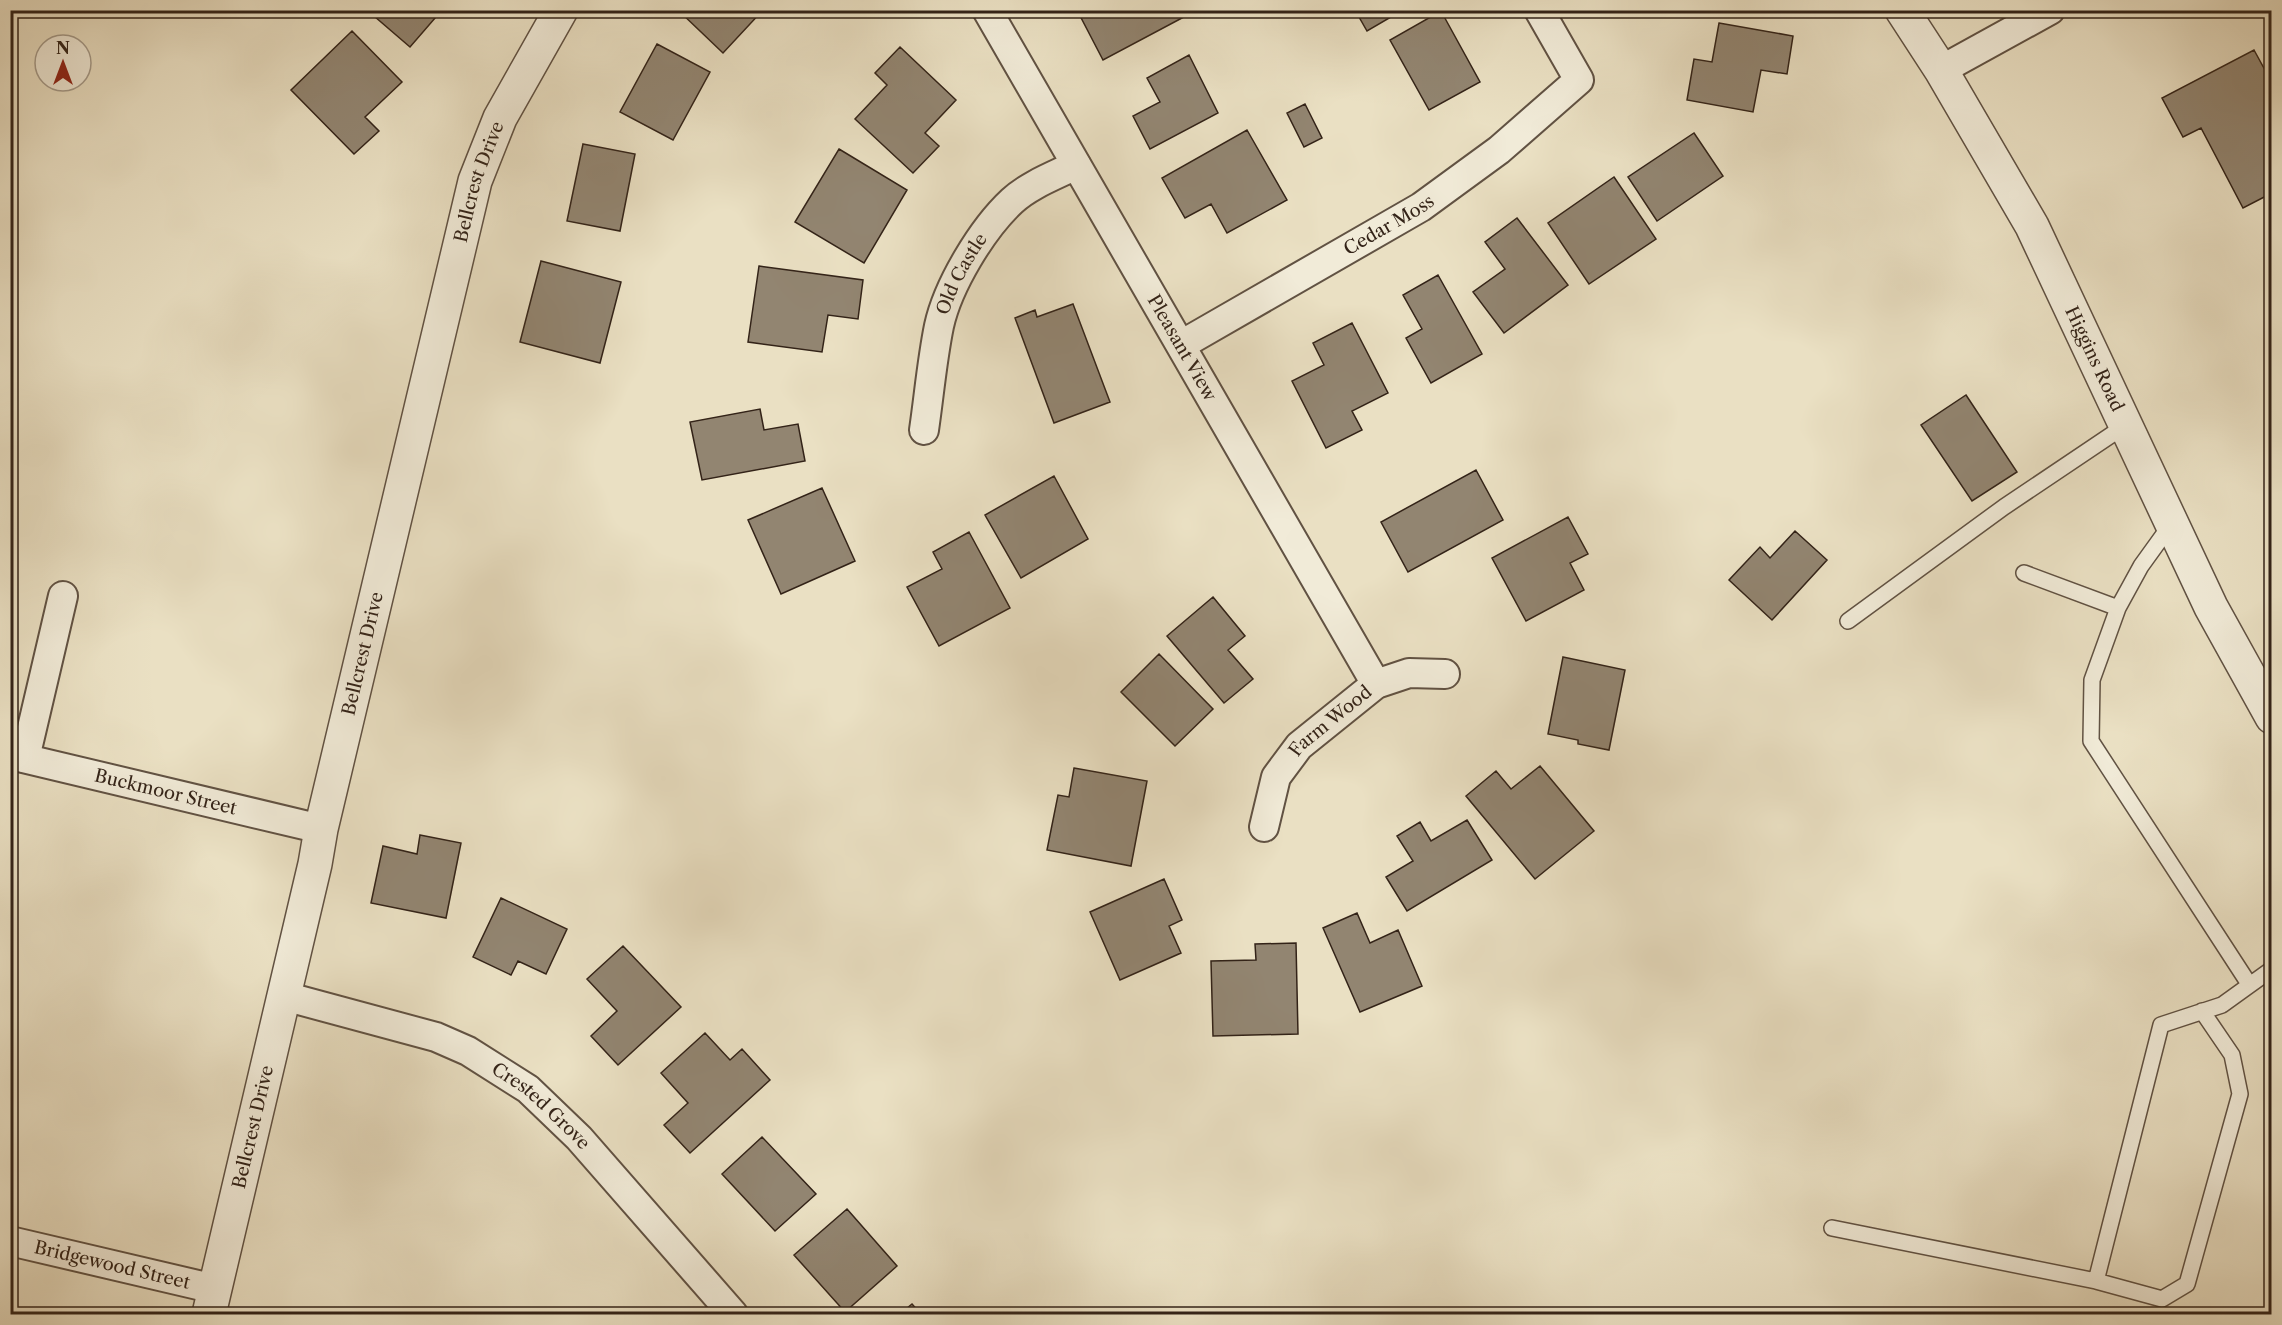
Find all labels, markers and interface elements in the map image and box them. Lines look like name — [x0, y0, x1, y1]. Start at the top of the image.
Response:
north arrow — [33, 33, 93, 93]
text: N — [56, 38, 70, 58]
street label: Bellcrest Drive — [450, 118, 509, 245]
street label: Cedar Moss — [1340, 190, 1439, 260]
street label: Old Castle — [932, 229, 992, 318]
street label: Pleasant View — [1143, 291, 1222, 406]
street label: Higgins Road — [2060, 303, 2129, 415]
street label: Bellcrest Drive — [337, 590, 388, 718]
street label: Farm Wood — [1284, 681, 1376, 761]
street label: Buckmoor Street — [92, 764, 240, 820]
street label: Crested Grove — [488, 1058, 595, 1154]
street label: Bellcrest Drive — [228, 1063, 278, 1191]
street label: Bridgewood Street — [32, 1236, 193, 1294]

